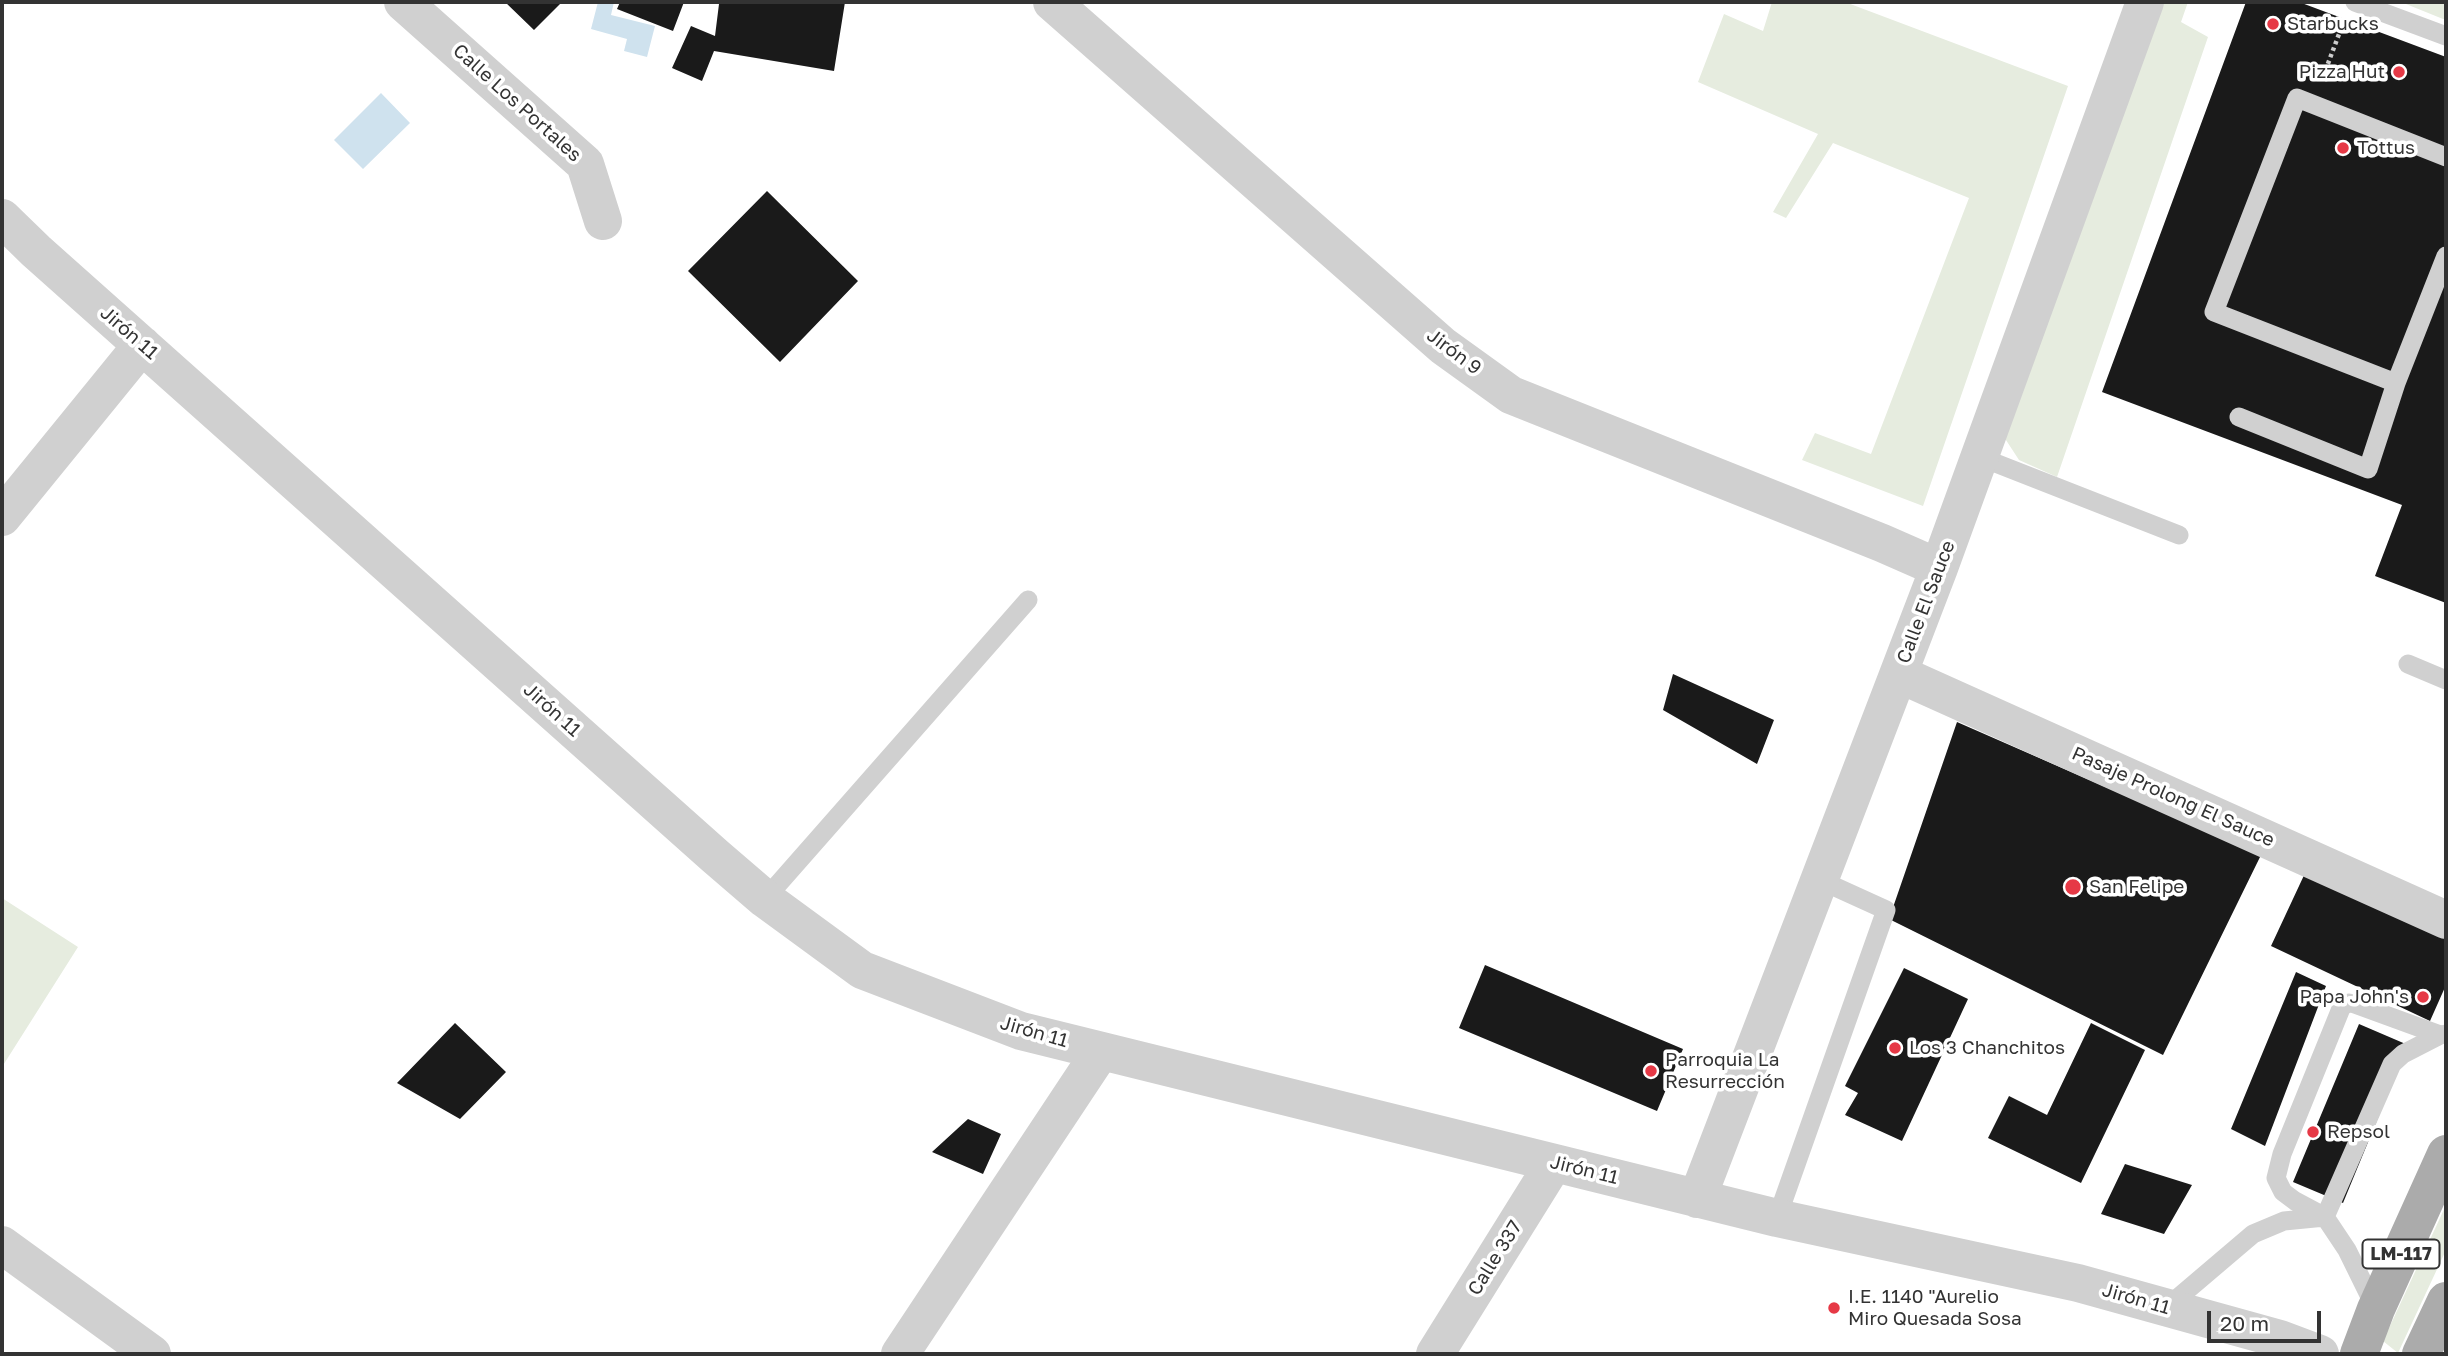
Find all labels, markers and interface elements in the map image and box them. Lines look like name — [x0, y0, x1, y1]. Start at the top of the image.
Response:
place label: Starbucks — [2287, 13, 2379, 35]
marker: Starbucks — [2265, 16, 2281, 32]
street label: Calle Los Portales — [448, 39, 586, 167]
place label: Pizza Hut — [2299, 61, 2385, 83]
marker: Pizza Hut — [2391, 64, 2407, 80]
place label: Tottus — [2357, 137, 2415, 159]
marker: Tottus — [2335, 140, 2351, 156]
street label: Jirón 11 — [95, 302, 163, 364]
street label: Jirón 9 — [1422, 324, 1486, 380]
street label: Calle El Sauce — [1892, 537, 1960, 667]
street label: Jirón 11 — [519, 678, 585, 742]
street label: Pasaje Prolong El Sauce — [2068, 742, 2278, 852]
place label: San Felipe — [2089, 876, 2184, 898]
marker: San Felipe — [2063, 877, 2083, 897]
place label: Papa John's — [2299, 986, 2409, 1008]
marker: Papa John's — [2415, 989, 2431, 1005]
street label: Jirón 11 — [998, 1012, 1070, 1052]
place label: Los 3 Chanchitos — [1909, 1037, 2065, 1059]
marker: Los 3 Chanchitos — [1887, 1040, 1903, 1056]
place label: Parroquia La Resurrección — [1665, 1049, 1785, 1093]
marker: Parroquia La Resurrección — [1643, 1063, 1659, 1079]
place label: Repsol — [2327, 1121, 2390, 1143]
marker: Repsol — [2305, 1124, 2321, 1140]
street label: Jirón 11 — [1548, 1151, 1620, 1189]
street label: Calle 337 — [1463, 1216, 1527, 1300]
road number: LM-117 — [2362, 1240, 2440, 1268]
street label: Jirón 11 — [2100, 1279, 2172, 1319]
place label: I.E. 1140 "Aurelio Miro Quesada Sosa — [1848, 1286, 2022, 1330]
scale bar — [2210, 1296, 2324, 1340]
marker: I.E. 1140 "Aurelio Miro Quesada Sosa — [1826, 1300, 1842, 1316]
text: 20 m — [2220, 1310, 2269, 1336]

